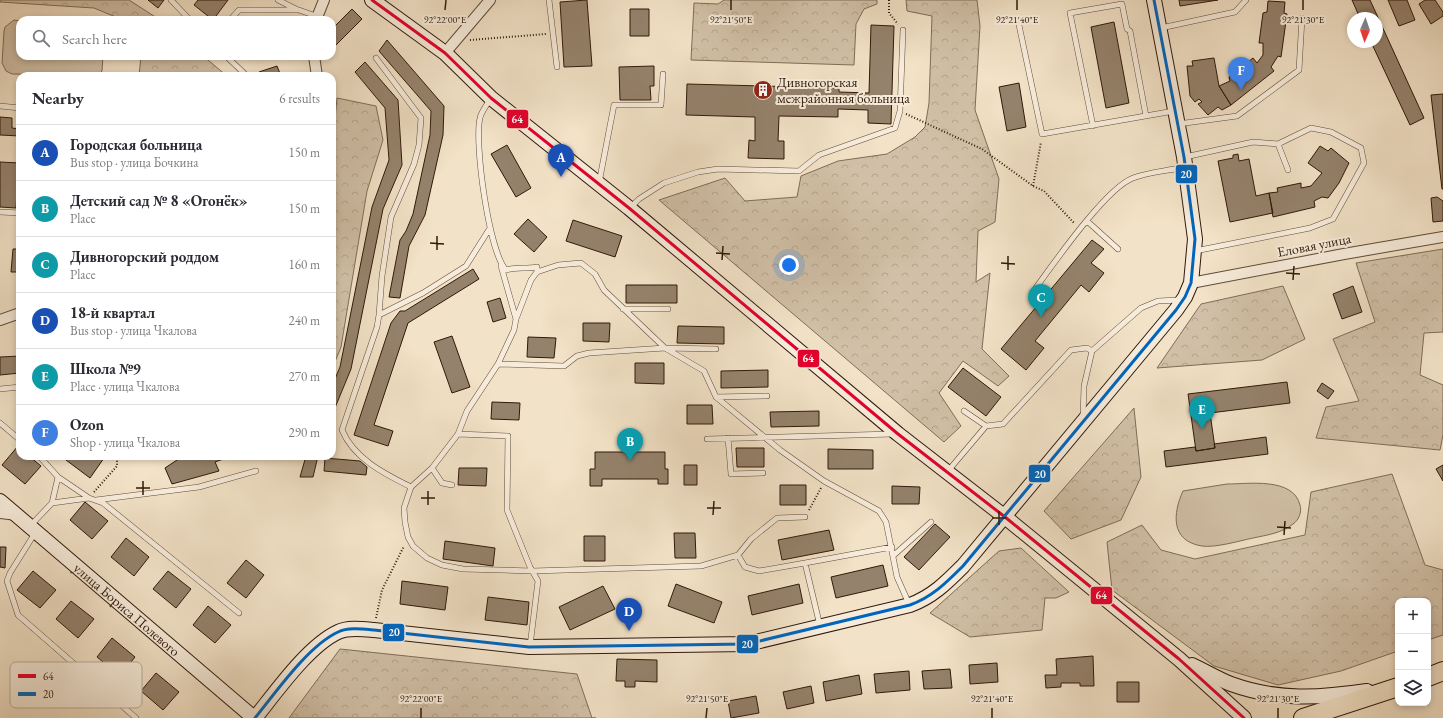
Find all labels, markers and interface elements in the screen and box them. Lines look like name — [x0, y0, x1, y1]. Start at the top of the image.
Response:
north arrow — [1347, 12, 1383, 48]
text: 92°22'00"E — [424, 13, 467, 26]
text: 92°21'50"E — [710, 13, 753, 26]
text: 92°21'40"E — [996, 13, 1039, 26]
text: 92°21'30"E — [1282, 13, 1325, 26]
search box — [16, 16, 336, 60]
icon: search — [30, 27, 52, 49]
text: Search here — [62, 29, 127, 48]
pin: F — [1228, 57, 1254, 90]
place label: Дивногорская межрайонная больница — [777, 73, 910, 107]
building icon: Дивногорская межрайонная больница — [752, 79, 774, 101]
text: Nearby — [32, 87, 84, 109]
text: 6 results — [279, 90, 320, 107]
line badge: 64 — [506, 109, 529, 129]
text: 64 — [511, 112, 523, 126]
text: Городская больница — [70, 135, 202, 154]
text: A — [40, 144, 50, 161]
text: 150 m — [289, 144, 320, 161]
pin: A — [548, 144, 574, 177]
text: Bus stop · улица Бочкина — [70, 154, 198, 171]
line badge: 20 — [1175, 164, 1198, 184]
text: 20 — [1180, 167, 1192, 181]
text: Детский сад № 8 «Огонёк» — [70, 191, 248, 210]
text: B — [41, 200, 49, 217]
text: 150 m — [289, 200, 320, 217]
text: Place — [70, 210, 96, 227]
street label: Еловая улица — [1276, 229, 1353, 261]
text: Дивногорский роддом — [70, 247, 219, 266]
your location — [779, 255, 799, 275]
text: C — [40, 256, 50, 273]
text: 160 m — [289, 256, 320, 273]
text: Place — [70, 266, 96, 283]
pin: C — [1028, 284, 1054, 317]
text: 18-й квартал — [70, 303, 155, 322]
text: D — [40, 312, 50, 329]
text: 240 m — [289, 312, 320, 329]
text: Bus stop · улица Чкалова — [70, 322, 197, 339]
line badge: 64 — [797, 349, 820, 368]
text: 64 — [802, 351, 814, 365]
text: Школа №9 — [70, 359, 141, 378]
text: E — [41, 368, 49, 385]
text: 270 m — [289, 368, 320, 385]
text: Place · улица Чкалова — [70, 378, 180, 395]
pin: E — [1189, 396, 1215, 429]
text: Ozon — [70, 415, 104, 434]
text: F — [41, 424, 49, 441]
text: 290 m — [289, 424, 320, 441]
pin: B — [617, 428, 643, 461]
text: Shop · улица Чкалова — [70, 434, 180, 451]
line badge: 20 — [1028, 464, 1051, 483]
text: 20 — [1034, 467, 1046, 481]
street label: улица Бориса Полевого — [70, 559, 184, 660]
line badge: 64 — [1090, 586, 1113, 605]
text: 64 — [1095, 588, 1107, 602]
pin: D — [616, 598, 642, 631]
map controls — [1395, 598, 1431, 706]
button: + — [1395, 598, 1431, 634]
line badge: 20 — [382, 623, 405, 642]
text: 20 — [388, 625, 400, 639]
line badge: 20 — [736, 634, 759, 654]
button: − — [1395, 634, 1431, 670]
text: 20 — [741, 637, 753, 651]
legend — [10, 662, 142, 708]
text: 64 — [43, 669, 54, 683]
button: layers — [1395, 670, 1431, 706]
text: 20 — [43, 687, 54, 701]
text: 92°22'00"E — [400, 692, 443, 705]
text: 92°21'50"E — [686, 692, 729, 705]
text: 92°21'40"E — [971, 692, 1014, 705]
text: 92°21'30"E — [1257, 692, 1300, 705]

